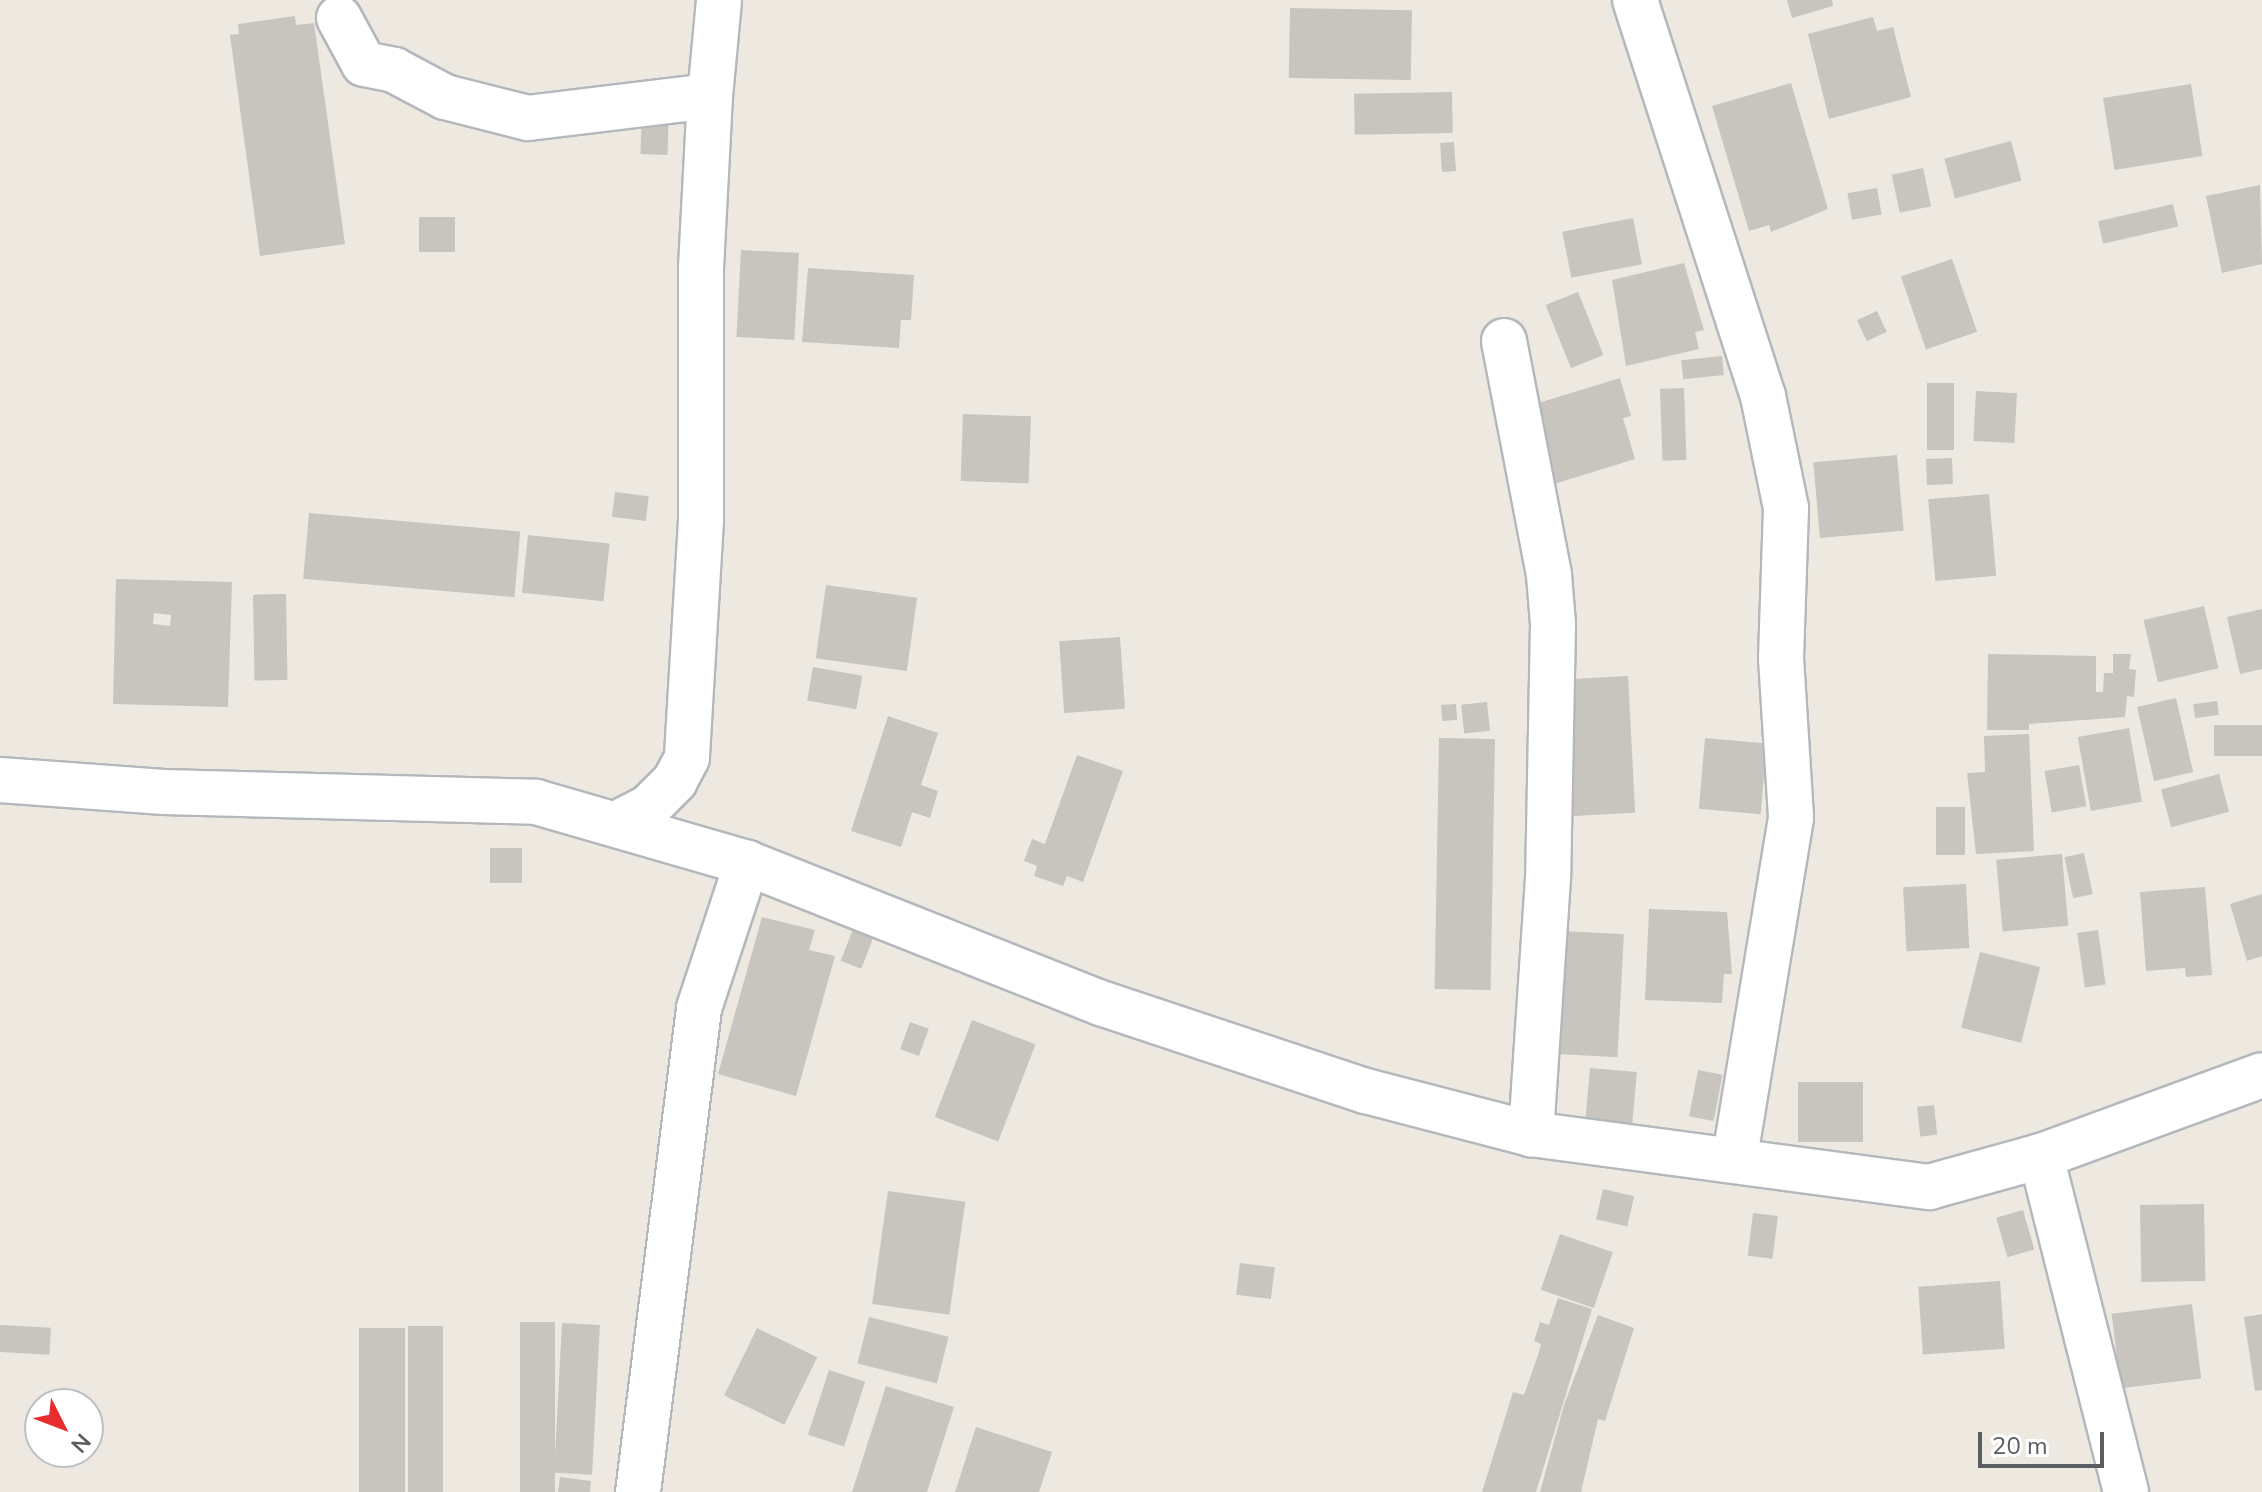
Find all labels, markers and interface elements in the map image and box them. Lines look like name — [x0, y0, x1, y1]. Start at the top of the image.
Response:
north arrow — [24, 1388, 104, 1468]
scale bar — [1982, 1416, 2108, 1466]
text: N — [64, 1427, 97, 1459]
text: 20 m — [1992, 1430, 2048, 1462]

